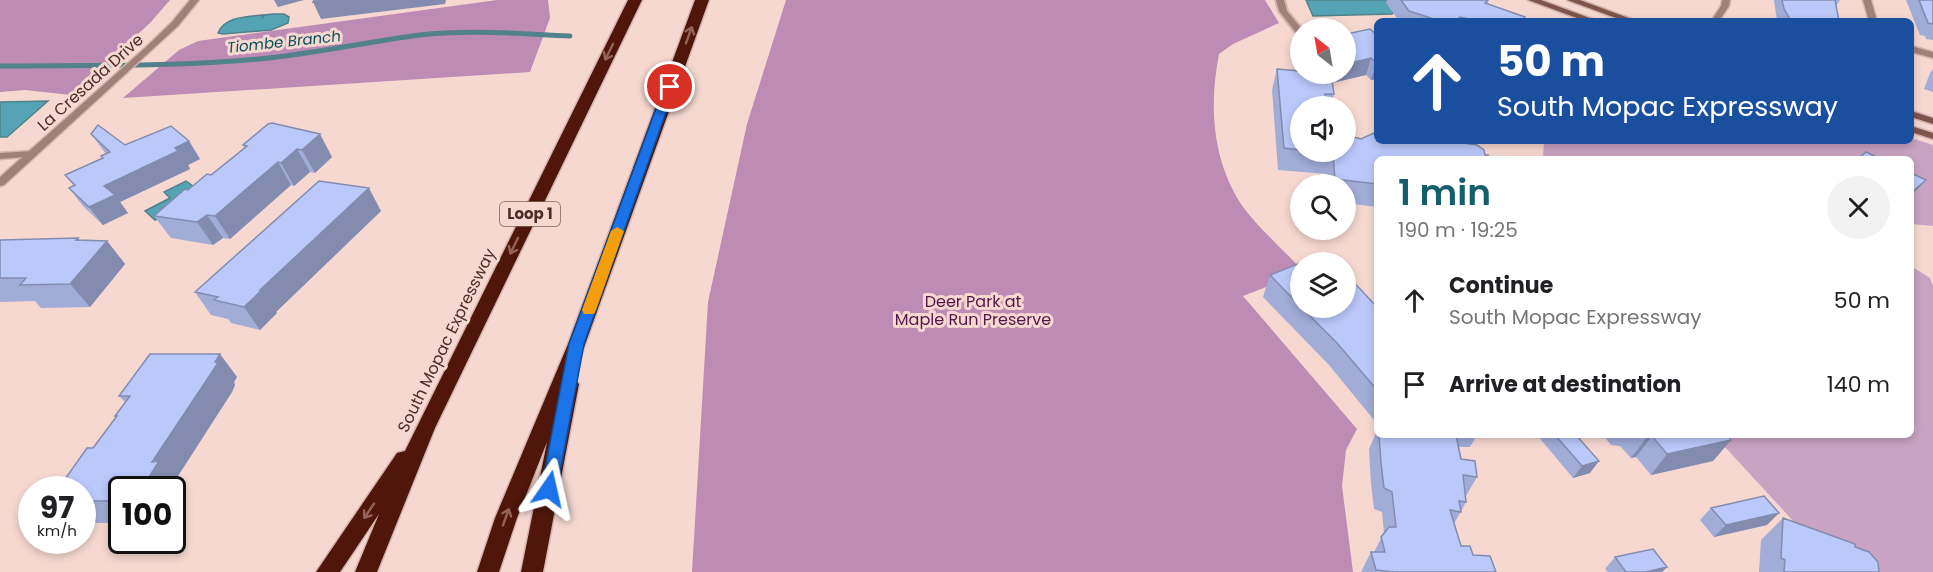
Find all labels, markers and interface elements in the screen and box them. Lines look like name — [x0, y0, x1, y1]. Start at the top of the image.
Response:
north arrow — [1290, 18, 1356, 84]
map controls — [1290, 18, 1356, 318]
water label: Tiombe Branch — [226, 25, 342, 58]
one-way arrow — [684, 26, 695, 45]
street label: La Cresada Drive — [32, 28, 148, 136]
text: 50 m — [1497, 32, 1605, 91]
icon: ahead — [1398, 42, 1476, 120]
one-way arrow — [603, 43, 614, 61]
pin — [644, 61, 695, 112]
icon: arrive — [653, 70, 686, 103]
text: South Mopac Expressway — [1497, 88, 1838, 125]
button: sound — [1290, 96, 1356, 162]
text: 1 min — [1398, 167, 1491, 218]
button: search — [1290, 174, 1356, 240]
button: close — [1827, 176, 1890, 239]
road number: Loop 1 — [500, 202, 560, 226]
text: 190 m · 19:25 — [1398, 216, 1518, 244]
one-way arrow — [507, 237, 519, 255]
street label: South Mopac Expressway — [392, 244, 501, 436]
button: layers — [1290, 252, 1356, 318]
text: Continue — [1449, 270, 1553, 301]
icon: ahead — [1398, 284, 1431, 317]
text: 50 m — [1834, 285, 1890, 316]
park label: Deer Park at Maple Run Preserve — [895, 290, 1051, 331]
text: South Mopac Expressway — [1449, 303, 1702, 331]
icon: arrive — [1398, 368, 1431, 401]
text: Arrive at destination — [1449, 369, 1681, 400]
text: 140 m — [1827, 369, 1890, 400]
position arrow — [517, 457, 581, 521]
speed limit sign: 100 — [108, 476, 186, 554]
text: 97 — [40, 486, 74, 529]
one-way arrow — [363, 502, 375, 519]
one-way arrow — [502, 508, 513, 526]
text: km/h — [37, 520, 77, 541]

